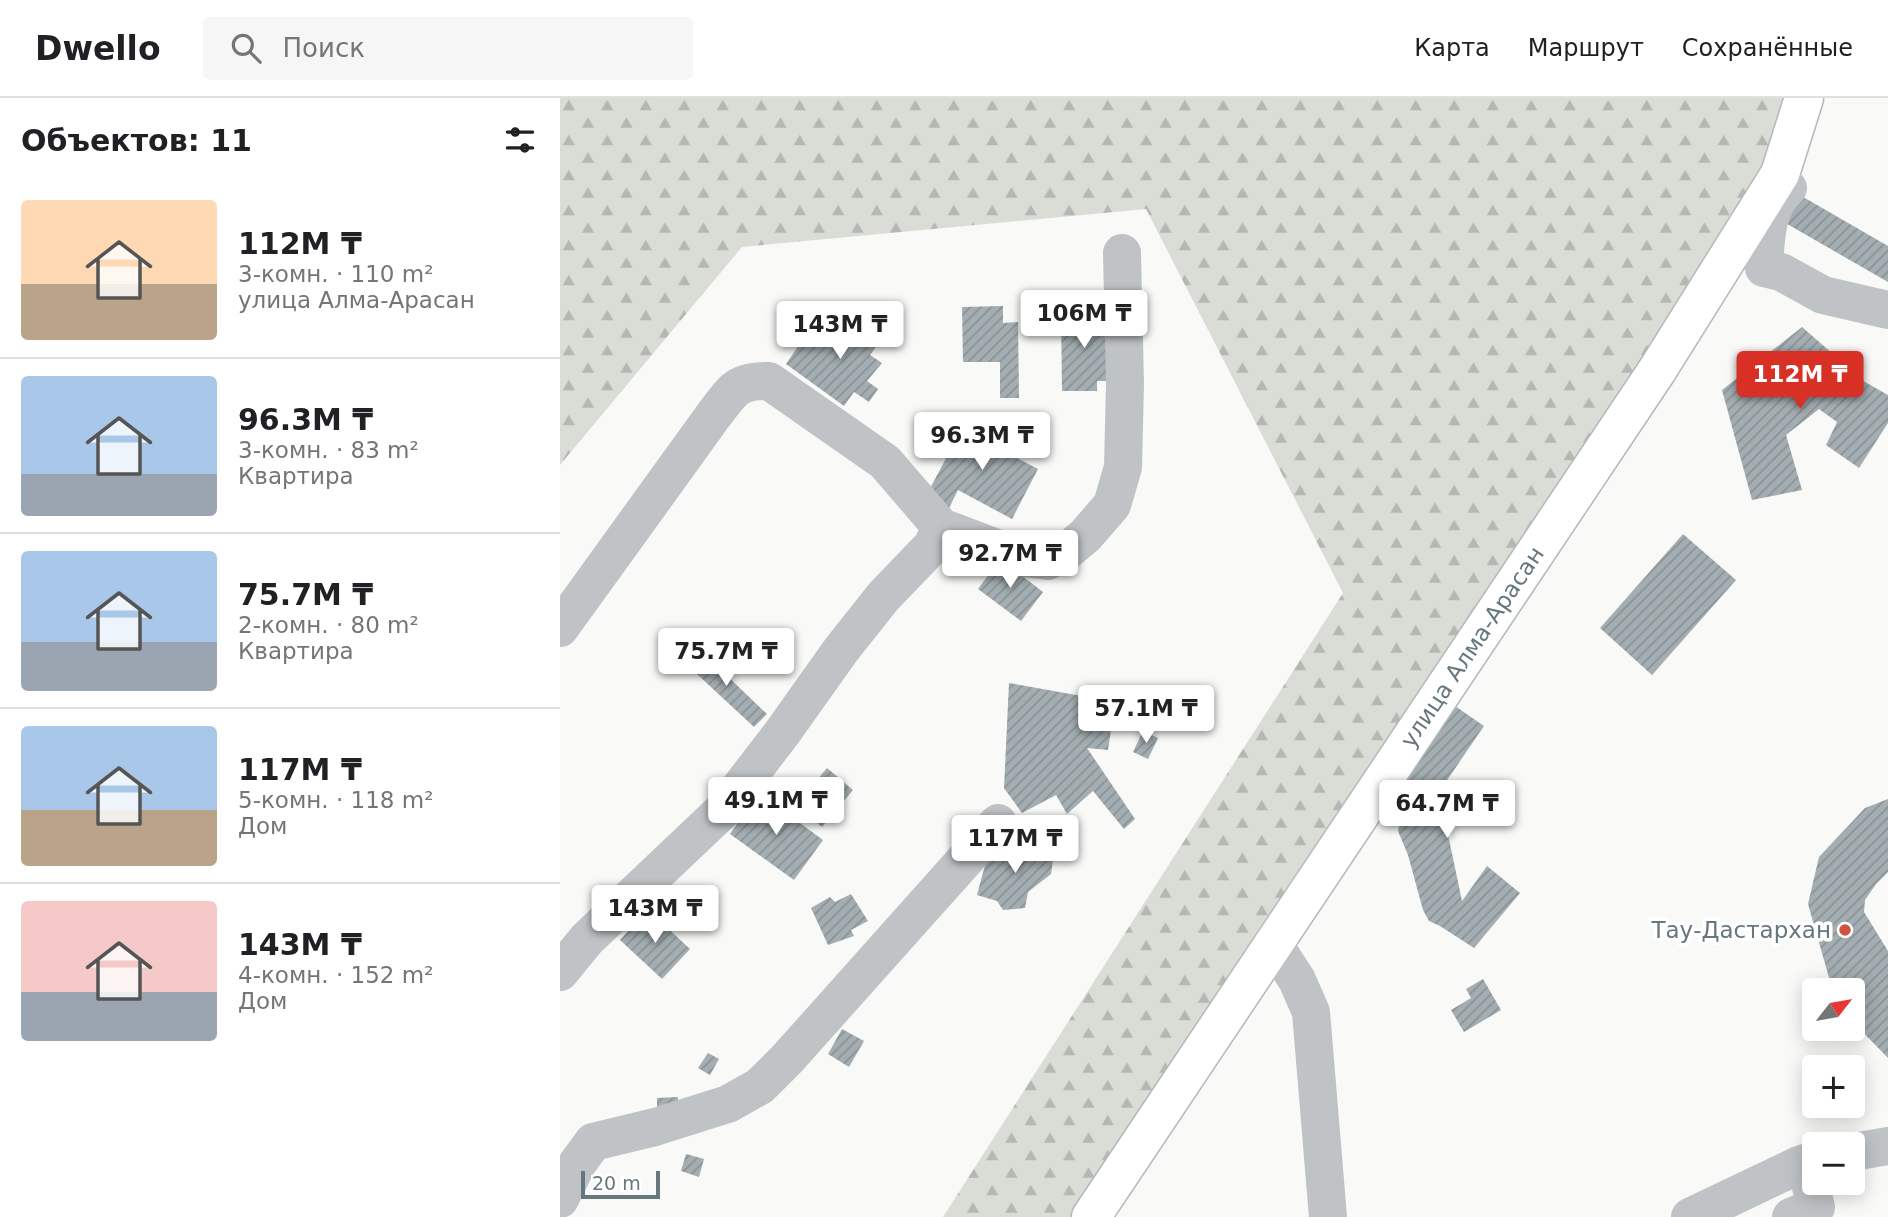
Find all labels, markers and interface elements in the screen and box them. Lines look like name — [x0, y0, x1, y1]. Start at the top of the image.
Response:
search box — [203, 17, 693, 80]
text: Dwello — [35, 29, 161, 68]
icon: search — [227, 29, 265, 67]
text: Поиск — [283, 33, 365, 63]
text: Карта — [1414, 34, 1490, 62]
text: Маршрут — [1528, 34, 1644, 62]
text: Сохранённые — [1682, 34, 1853, 62]
icon: filters — [501, 121, 539, 159]
text: Объектов: 11 — [21, 123, 252, 158]
text: 112M ₸ — [238, 226, 362, 261]
icon: home — [77, 228, 161, 312]
text: 3-комн. · 110 m² — [238, 261, 433, 287]
text: улица Алма-Арасан — [238, 287, 475, 313]
pin: 106M ₸ — [1027, 290, 1141, 350]
text: 106M ₸ — [1037, 300, 1131, 326]
pin: 143M ₸ — [783, 302, 897, 361]
text: 143M ₸ — [793, 311, 887, 337]
pin: 112M ₸ — [1743, 352, 1857, 411]
text: 112M ₸ — [1753, 361, 1847, 387]
text: 96.3M ₸ — [238, 402, 373, 437]
icon: home — [77, 404, 161, 488]
pin: 96.3M ₸ — [917, 412, 1047, 472]
text: 96.3M ₸ — [930, 422, 1034, 448]
text: 3-комн. · 83 m² — [238, 437, 419, 463]
text: Квартира — [238, 463, 354, 489]
pin: 92.7M ₸ — [945, 531, 1075, 590]
text: 92.7M ₸ — [958, 540, 1062, 566]
street label: улица Алма-Арасан — [1395, 542, 1549, 752]
text: 75.7M ₸ — [238, 577, 373, 612]
icon: home — [77, 579, 161, 663]
text: 2-комн. · 80 m² — [238, 612, 419, 638]
pin: 75.7M ₸ — [661, 628, 791, 688]
text: Квартира — [238, 638, 354, 664]
text: 75.7M ₸ — [674, 638, 778, 664]
pin: 57.1M ₸ — [1081, 686, 1211, 745]
text: 57.1M ₸ — [1094, 695, 1198, 721]
text: 117M ₸ — [238, 752, 362, 787]
icon: home — [77, 754, 161, 838]
pin: 49.1M ₸ — [711, 778, 841, 837]
pin: 64.7M ₸ — [1382, 780, 1512, 840]
text: 5-комн. · 118 m² — [238, 787, 433, 813]
text: 49.1M ₸ — [724, 787, 828, 813]
text: 64.7M ₸ — [1395, 790, 1499, 816]
text: Дом — [238, 813, 287, 839]
pin: 117M ₸ — [958, 816, 1072, 875]
text: 117M ₸ — [968, 825, 1062, 851]
pin: 143M ₸ — [598, 886, 712, 945]
text: 143M ₸ — [608, 895, 702, 921]
place label: Тау-Дастархан — [1650, 917, 1831, 943]
marker: Тау-Дастархан — [1837, 922, 1853, 938]
text: 143M ₸ — [238, 927, 362, 962]
icon: home — [77, 929, 161, 1013]
text: 4-комн. · 152 m² — [238, 962, 433, 988]
north arrow — [1802, 978, 1866, 1041]
map controls — [1802, 978, 1865, 1195]
text: Дом — [238, 988, 287, 1014]
button: + — [1802, 1055, 1865, 1118]
button: − — [1802, 1132, 1865, 1195]
scale bar — [581, 1168, 660, 1200]
text: 20 m — [592, 1172, 641, 1194]

